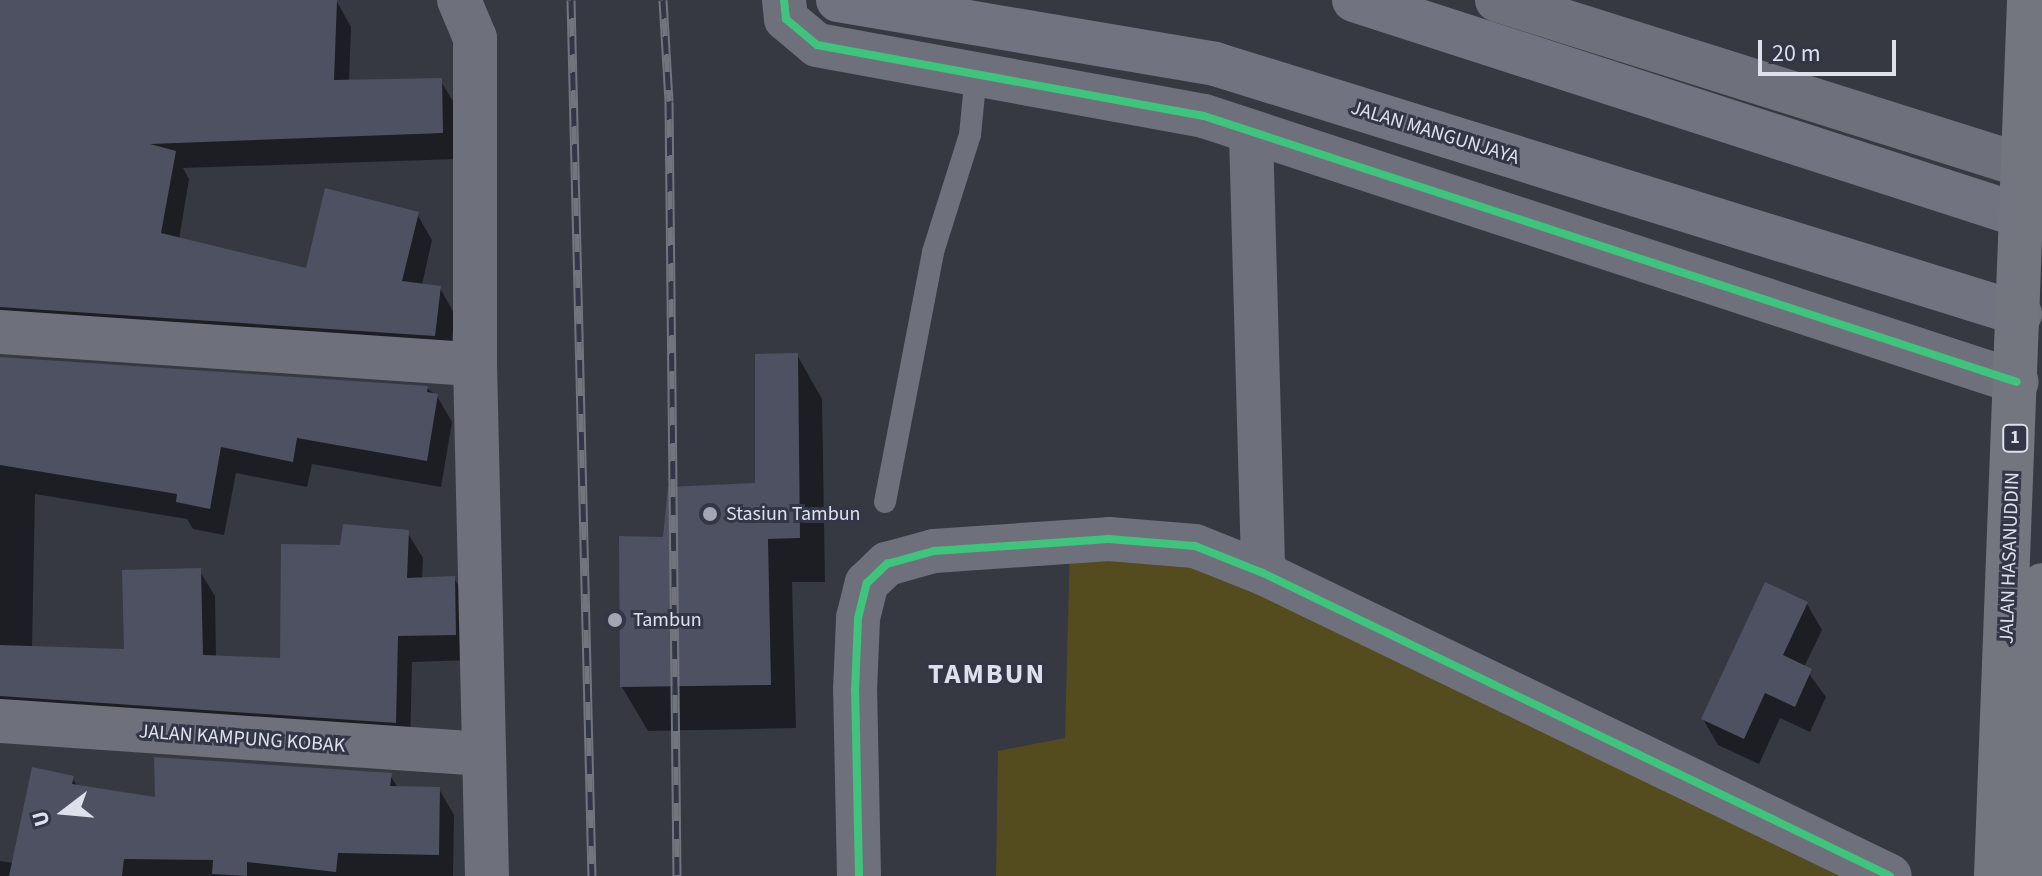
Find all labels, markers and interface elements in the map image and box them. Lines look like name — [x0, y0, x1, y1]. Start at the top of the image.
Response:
scale bar — [1762, 24, 1900, 74]
text: 20 m — [1772, 36, 1821, 71]
street label: JALAN MANGUNJAYA — [1348, 96, 1522, 170]
road number: 1 — [2001, 424, 2029, 452]
street label: JALAN HASANUDDIN — [1995, 472, 2025, 644]
place label: Stasiun Tambun — [726, 502, 861, 526]
marker: Stasiun Tambun — [701, 505, 719, 523]
place label: Tambun — [633, 608, 702, 632]
marker: Tambun — [604, 609, 626, 631]
district label: TAMBUN — [928, 657, 1046, 691]
street label: JALAN KAMPUNG KOBAK — [138, 720, 346, 758]
north arrow — [24, 772, 104, 852]
text: U — [24, 807, 58, 830]

